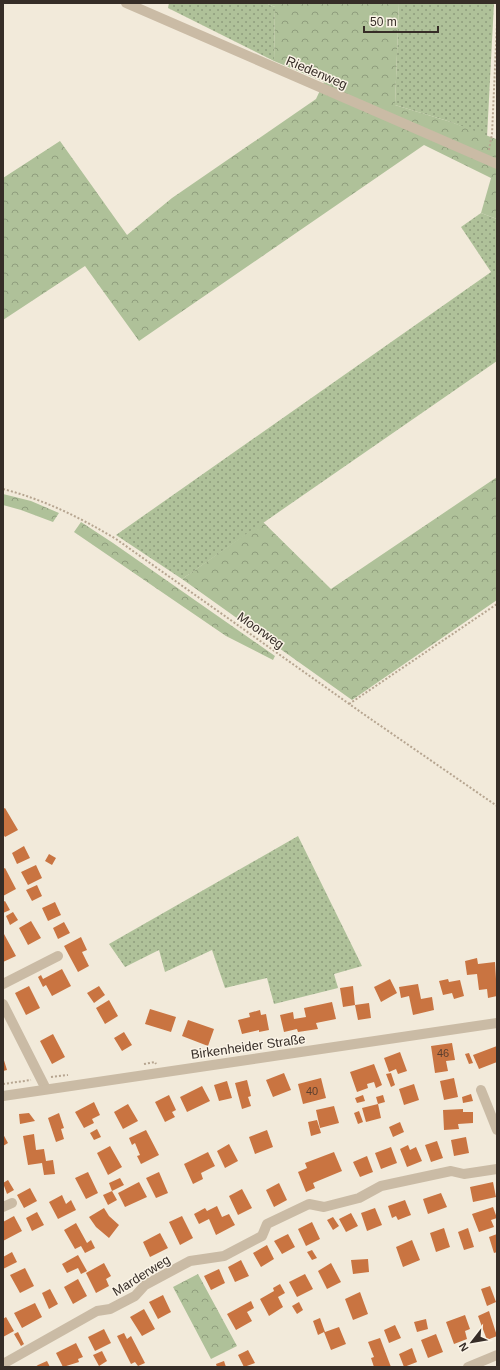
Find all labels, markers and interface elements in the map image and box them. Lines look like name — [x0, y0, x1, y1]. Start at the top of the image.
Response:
scale bar — [364, 8, 438, 34]
text: 50 m — [370, 15, 397, 29]
street label: Riedenweg — [284, 53, 350, 92]
street label: Moorweg — [235, 609, 287, 652]
street label: Birkenheider Straße — [190, 1031, 306, 1062]
house number: 46 — [437, 1047, 449, 1059]
house number: 40 — [306, 1085, 318, 1097]
street label: Marderweg — [110, 1252, 173, 1299]
north arrow — [452, 1322, 492, 1362]
text: N — [456, 1341, 471, 1354]

